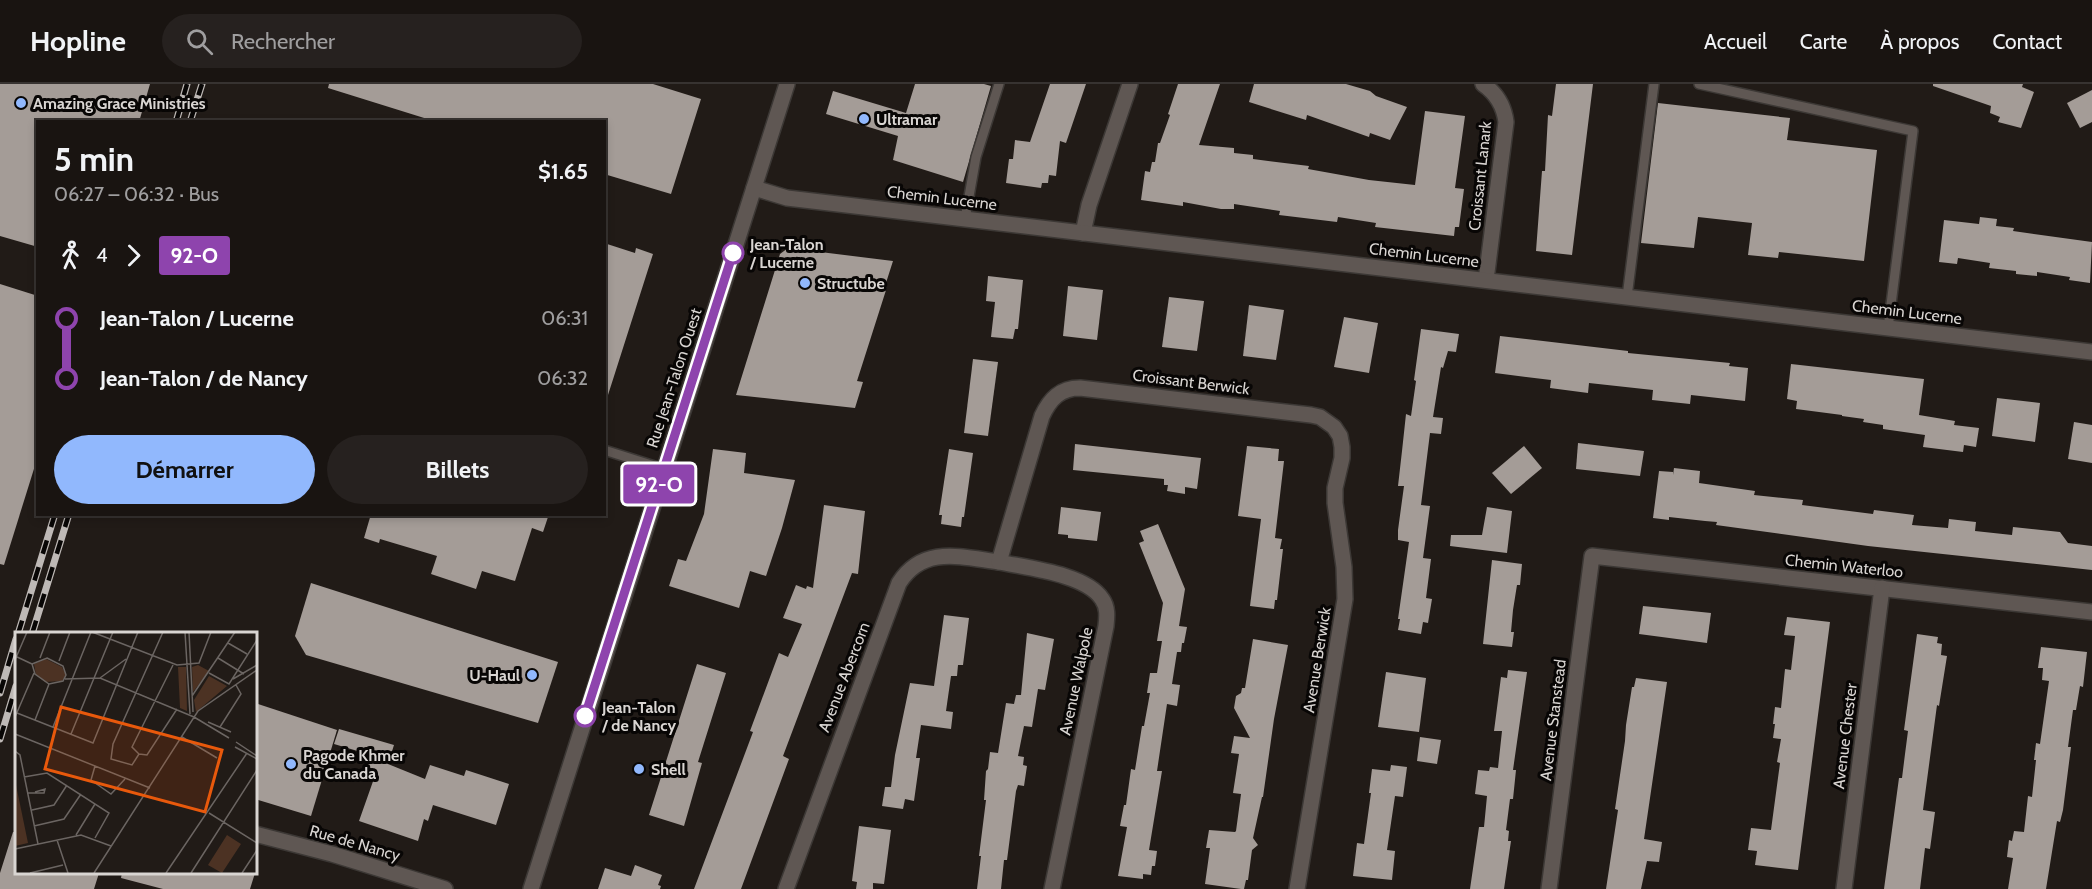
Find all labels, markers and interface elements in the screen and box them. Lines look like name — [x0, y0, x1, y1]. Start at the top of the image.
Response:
search box — [162, 14, 582, 68]
text: Hopline — [30, 24, 126, 58]
icon: search — [183, 25, 216, 58]
text: Rechercher — [231, 28, 335, 55]
text: Accueil — [1704, 29, 1767, 54]
text: Carte — [1800, 29, 1847, 54]
text: À propos — [1880, 29, 1959, 54]
text: Contact — [1992, 29, 2062, 54]
place label: Amazing Grace Ministries — [33, 94, 206, 113]
marker: Amazing Grace Ministries — [14, 96, 28, 110]
place label: Ultramar — [876, 110, 938, 129]
marker: Ultramar — [857, 112, 871, 126]
street label: Croissant Lanark — [1465, 119, 1495, 232]
text: 5 min — [54, 139, 134, 179]
text: $1.65 — [538, 158, 588, 185]
text: 06:27 – 06:32 · Bus — [54, 182, 219, 206]
street label: Chemin Lucerne — [886, 182, 998, 214]
place label: Jean-Talon / Lucerne — [749, 235, 823, 272]
icon: walk — [54, 239, 87, 272]
icon: forward — [117, 239, 150, 272]
street label: Chemin Lucerne — [1368, 239, 1480, 271]
marker: Jean-Talon / Lucerne — [722, 242, 744, 264]
text: 4 — [96, 243, 108, 267]
text: 92-O — [171, 243, 218, 268]
place label: Structube — [817, 274, 885, 293]
marker: Structube — [798, 276, 812, 290]
street label: Chemin Lucerne — [1851, 296, 1963, 328]
text: Jean-Talon / Lucerne — [100, 305, 294, 332]
street label: Rue Jean-Talon Ouest — [642, 305, 706, 450]
text: 06:31 — [541, 306, 588, 330]
text: Jean-Talon / de Nancy — [100, 365, 308, 392]
street label: Croissant Berwick — [1131, 365, 1251, 399]
text: 06:32 — [537, 366, 588, 390]
button: Démarrer — [54, 435, 315, 504]
button: Billets — [327, 435, 588, 504]
line badge: 92-O — [617, 464, 701, 504]
text: 92-O — [635, 472, 683, 497]
street label: Chemin Waterloo — [1784, 550, 1904, 582]
street label: Avenue Berwick — [1299, 605, 1335, 714]
street label: Avenue Abercorn — [814, 619, 874, 735]
street label: Avenue Walpole — [1055, 625, 1097, 737]
inset map — [15, 632, 256, 874]
street label: Avenue Stanstead — [1536, 658, 1570, 782]
place label: U-Haul — [469, 666, 520, 685]
marker: U-Haul — [525, 668, 539, 682]
street label: Avenue Chester — [1829, 681, 1861, 790]
place label: Jean-Talon / de Nancy — [601, 698, 677, 735]
marker: Jean-Talon / de Nancy — [574, 705, 596, 727]
place label: Pagode Khmer du Canada — [303, 746, 405, 783]
marker: Pagode Khmer du Canada — [284, 757, 298, 771]
place label: Shell — [651, 760, 686, 779]
marker: Shell — [632, 762, 646, 776]
street label: Rue de Nancy — [308, 821, 402, 865]

